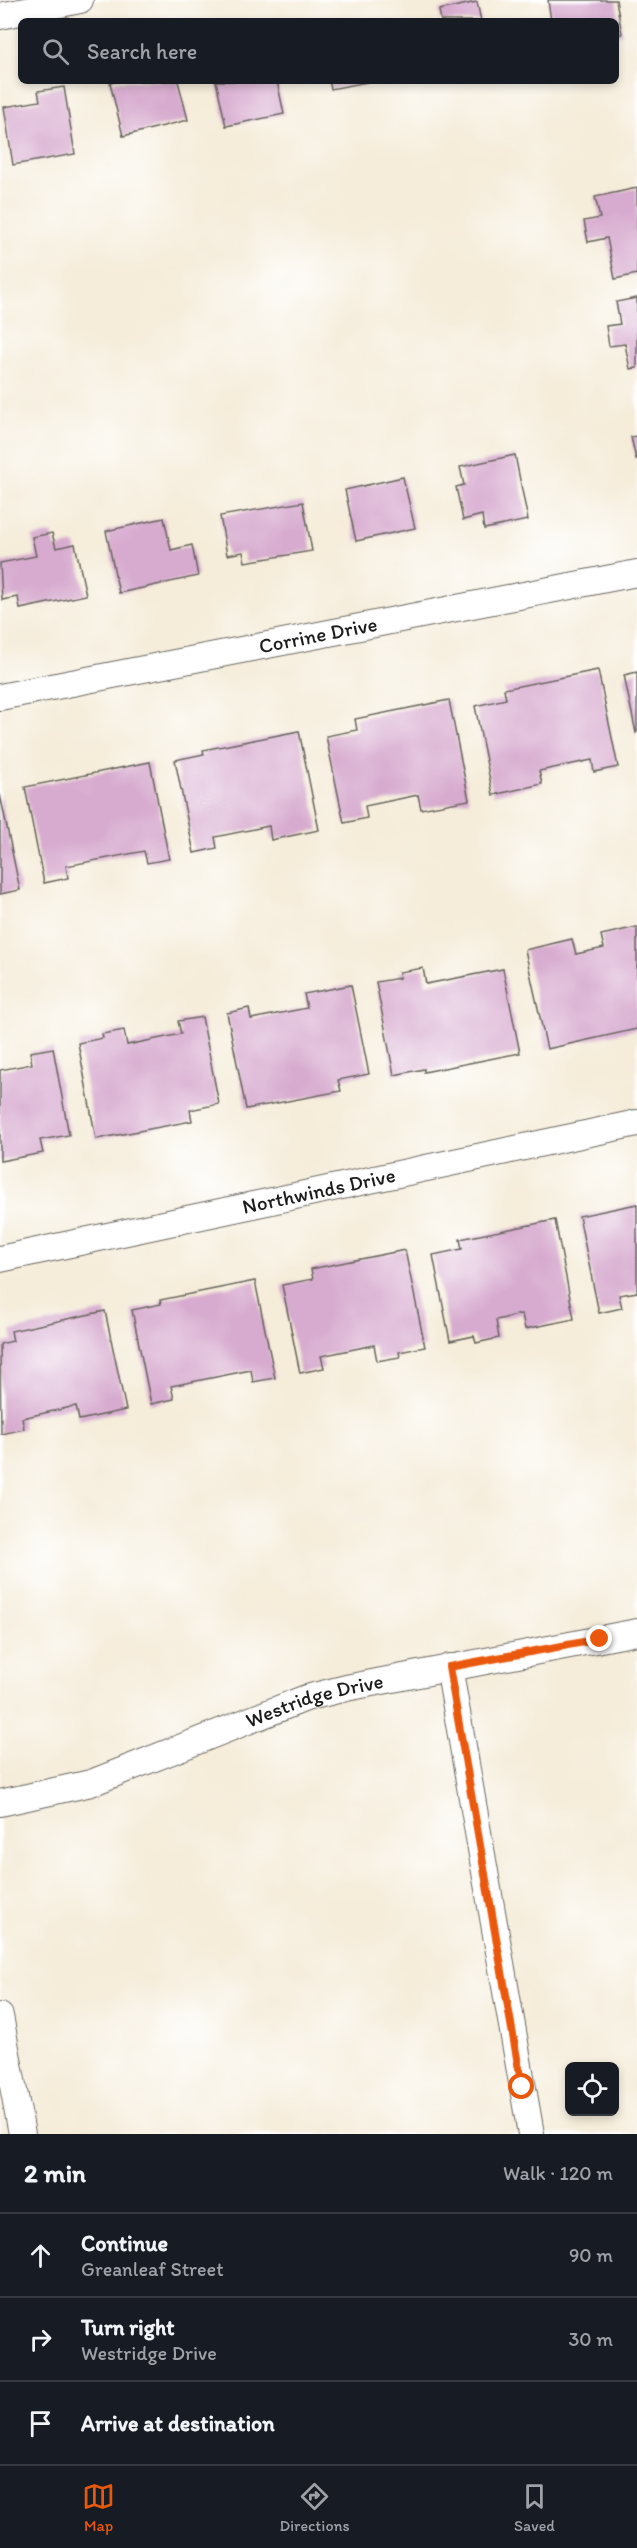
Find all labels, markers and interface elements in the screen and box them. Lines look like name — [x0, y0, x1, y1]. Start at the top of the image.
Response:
search box — [18, 18, 619, 84]
icon: search — [39, 35, 72, 68]
text: Search here — [87, 38, 197, 65]
street label: Corrine Drive — [257, 611, 379, 658]
street label: Northwinds Drive — [240, 1162, 397, 1219]
route end — [586, 1625, 612, 1651]
street label: Westridge Drive — [242, 1668, 385, 1733]
map controls — [565, 2062, 619, 2116]
button: locate — [565, 2062, 619, 2116]
route start — [508, 2073, 534, 2099]
text: 2 min — [24, 2157, 86, 2189]
text: Walk · 120 m — [503, 2161, 613, 2185]
text: Continue — [81, 2230, 168, 2257]
icon: ahead — [24, 2239, 57, 2272]
text: 90 m — [569, 2243, 613, 2267]
text: Greanleaf Street — [81, 2257, 224, 2281]
text: Turn right — [81, 2314, 175, 2341]
icon: right — [24, 2323, 57, 2356]
text: 30 m — [568, 2327, 613, 2351]
text: Westridge Drive — [81, 2341, 217, 2365]
icon: arrive — [24, 2407, 57, 2440]
text: Arrive at destination — [81, 2410, 275, 2437]
tab: Map — [82, 2480, 115, 2535]
tab: Directions — [279, 2480, 350, 2535]
tab: Saved — [514, 2480, 555, 2535]

